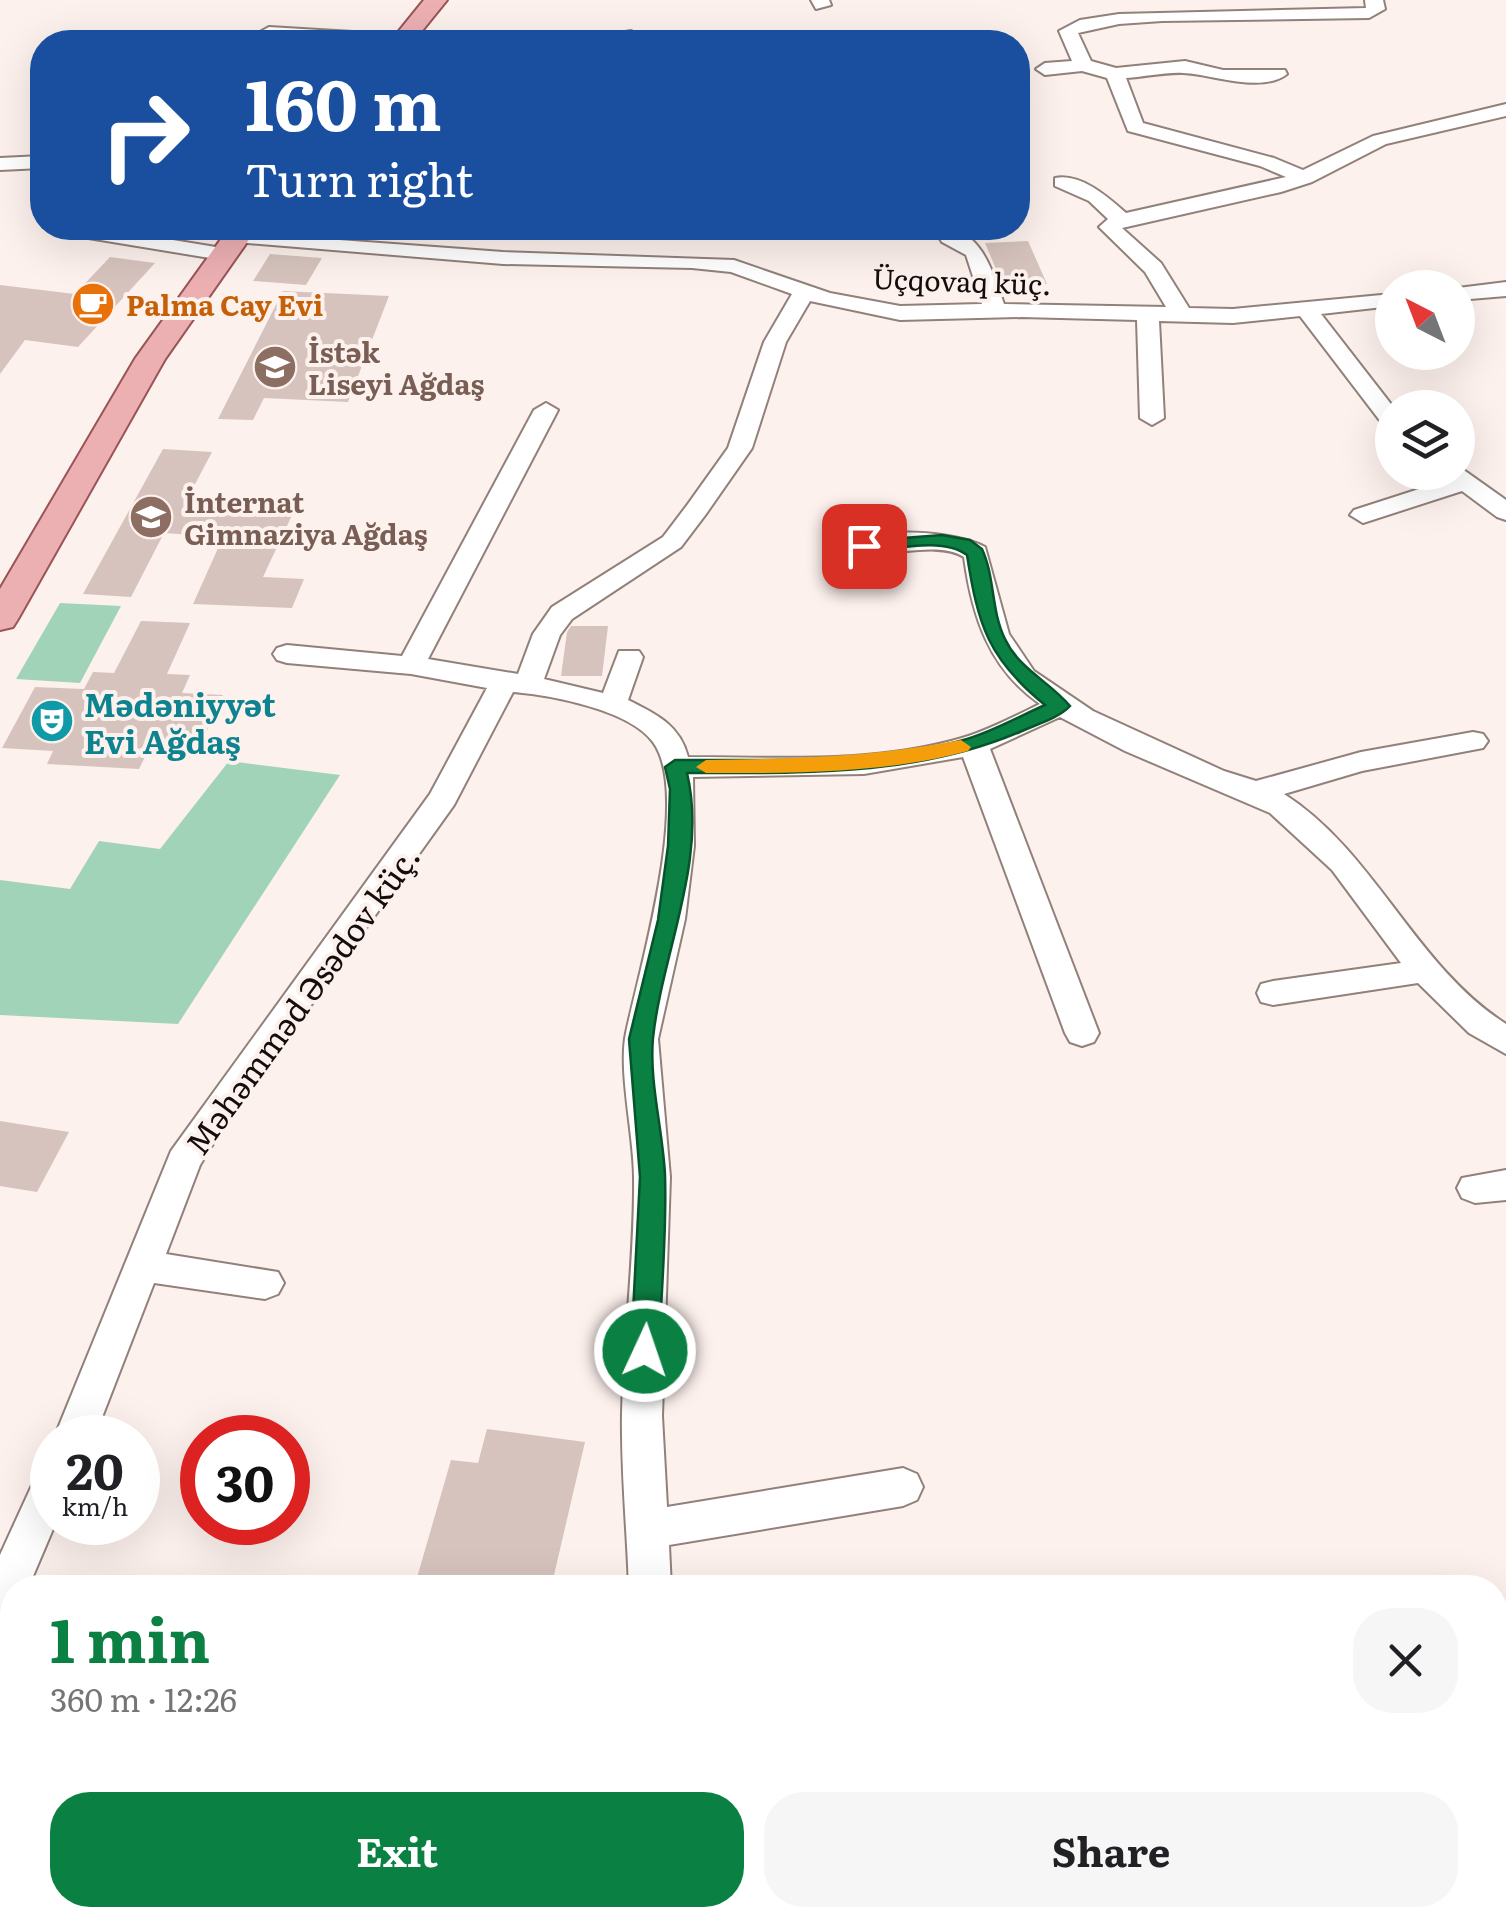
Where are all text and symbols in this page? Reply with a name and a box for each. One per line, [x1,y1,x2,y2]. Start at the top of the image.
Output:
text: 160 m [245,49,442,153]
icon: right [80,70,210,200]
text: Turn right [245,144,473,211]
street label: Üçqovaq küç. [872,256,1052,304]
north arrow [1375,270,1475,370]
map controls [1375,270,1475,490]
cafe icon: Palma Cay Evi [70,281,116,327]
place label: Palma Cay Evi [126,283,323,325]
place label: İstək Liseyi Ağdaş [308,330,484,404]
school or university icon: İstək Liseyi Ağdaş [252,344,298,390]
button: layers [1375,390,1475,490]
place label: İnternat Gimnaziya Ağdaş [184,480,428,554]
school or university icon: İnternat Gimnaziya Ağdaş [128,494,174,540]
pin [822,504,907,589]
icon: arrive [837,519,892,574]
place label: Mədəniyyət Evi Ağdaş [84,679,276,764]
theatre icon: Mədəniyyət Evi Ağdaş [29,698,75,744]
street label: Məhəmməd Əsədov küç. [172,834,430,1164]
position arrow [593,1299,697,1403]
speed limit sign: 30 [180,1415,310,1545]
text: 20 [66,1431,124,1505]
text: km/h [62,1487,128,1524]
text: 1 min [50,1592,210,1681]
button: close [1353,1608,1458,1713]
text: 360 m · 12:26 [50,1674,237,1722]
button: Exit [50,1792,744,1907]
button: Share [764,1792,1458,1907]

